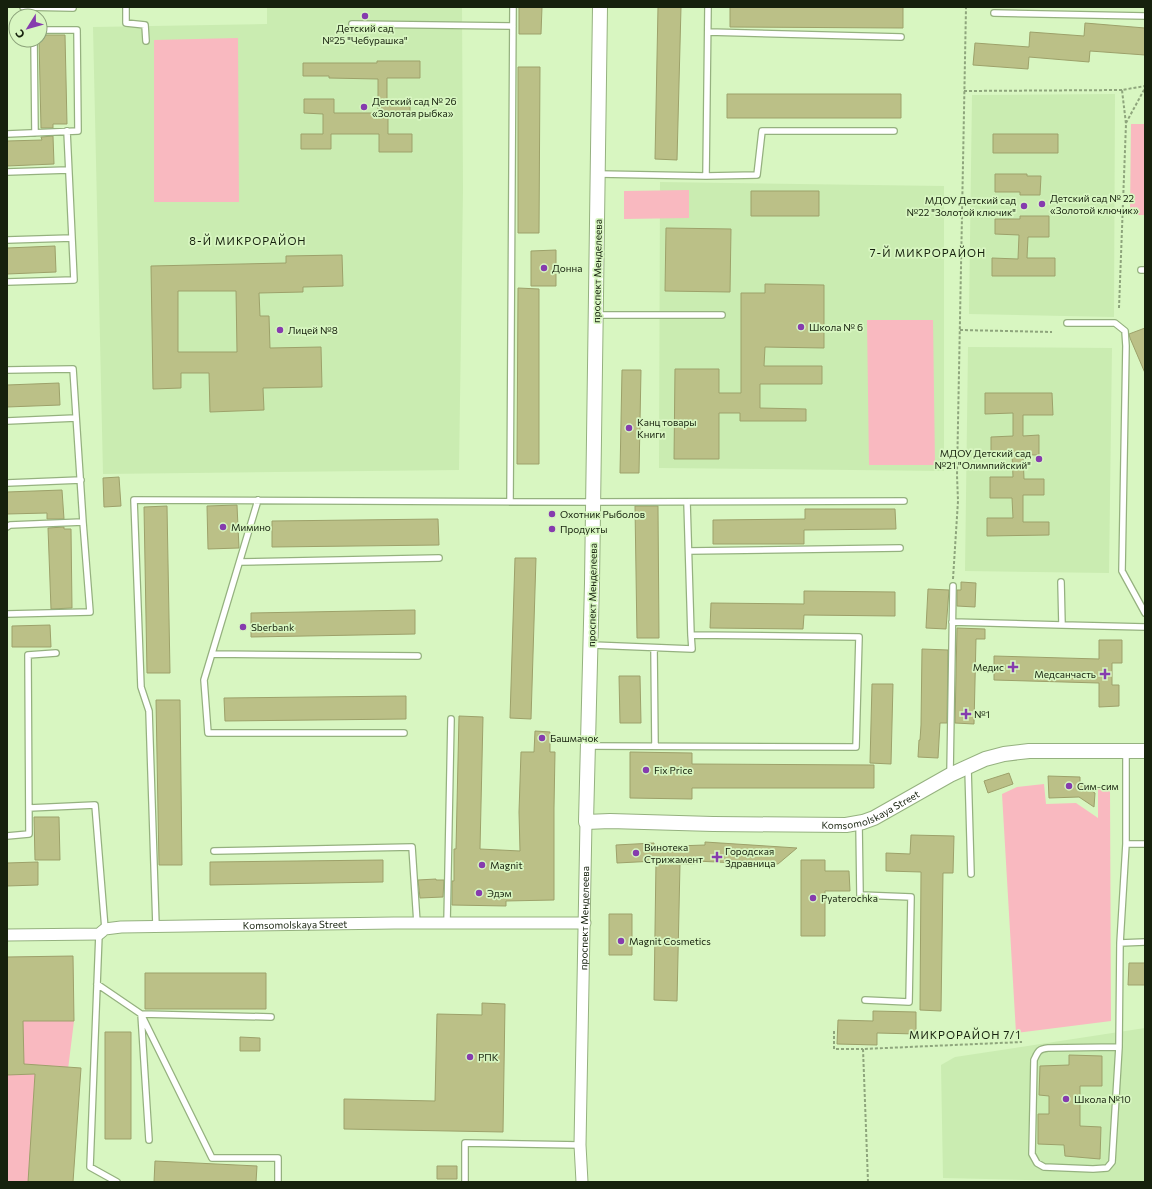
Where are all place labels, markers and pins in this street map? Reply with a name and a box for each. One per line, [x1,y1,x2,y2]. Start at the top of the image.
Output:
marker: Детский сад №25 "Чебурашка" [360,11,370,21]
place label: Детский сад №25 "Чебурашка" [322,22,408,46]
place label: Детский сад № 26 «Золотая рыбка» [372,95,457,119]
marker: Детский сад № 26 «Золотая рыбка» [359,102,369,112]
place label: Детский сад № 22 «Золотой ключик» [1050,192,1139,216]
place label: МДОУ Детский сад №22 "Золотой ключик" [907,194,1016,218]
marker: Детский сад № 22 «Золотой ключик» [1037,199,1047,209]
marker: МДОУ Детский сад №22 "Золотой ключик" [1019,201,1029,211]
place label: Донна [552,262,582,274]
marker: Донна [539,263,549,273]
place label: Школа № 6 [809,321,863,333]
marker: Школа № 6 [796,322,806,332]
place label: Лицей №8 [288,324,338,336]
marker: Лицей №8 [275,325,285,335]
place label: Канц товары Книги [637,416,697,440]
marker: Канц товары Книги [624,423,634,433]
place label: МДОУ Детский сад №21 "Олимпийский" [935,447,1031,471]
marker: МДОУ Детский сад №21 "Олимпийский" [1034,454,1044,464]
place label: Охотник Рыболов [560,508,645,520]
marker: Охотник Рыболов [547,509,557,519]
place label: Мимино [231,521,271,533]
marker: Мимино [218,522,228,532]
place label: Продукты [560,523,607,535]
marker: Продукты [547,524,557,534]
place label: Sberbank [251,621,295,633]
marker: Sberbank [238,622,248,632]
place label: Медис [973,661,1004,673]
marker: Медис [1007,661,1019,673]
place label: Медсанчасть [1034,668,1096,680]
marker: Медсанчасть [1099,668,1111,680]
place label: №1 [974,708,990,720]
marker: №1 [961,709,971,719]
place label: Башмачок [550,732,599,744]
marker: Башмачок [537,733,547,743]
place label: Fix Price [654,764,693,776]
marker: Fix Price [641,765,651,775]
place label: Сим-сим [1077,780,1119,792]
marker: Сим-сим [1064,781,1074,791]
place label: Винотека Стрижамент [644,841,703,865]
place label: Городская Здравница [725,845,775,869]
marker: Винотека Стрижамент [631,848,641,858]
marker: Городская Здравница [712,852,722,862]
place label: Magnit [490,859,523,871]
marker: Magnit [477,860,487,870]
place label: Эдэм [487,887,512,899]
marker: Эдэм [474,888,484,898]
place label: Pyaterochka [821,892,878,904]
marker: Pyaterochka [808,893,818,903]
place label: Magnit Cosmetics [629,935,711,947]
marker: Magnit Cosmetics [616,936,626,946]
place label: РПК [478,1051,499,1063]
marker: РПК [465,1052,475,1062]
place label: Школа №10 [1074,1093,1131,1105]
marker: Школа №10 [1061,1094,1071,1104]

